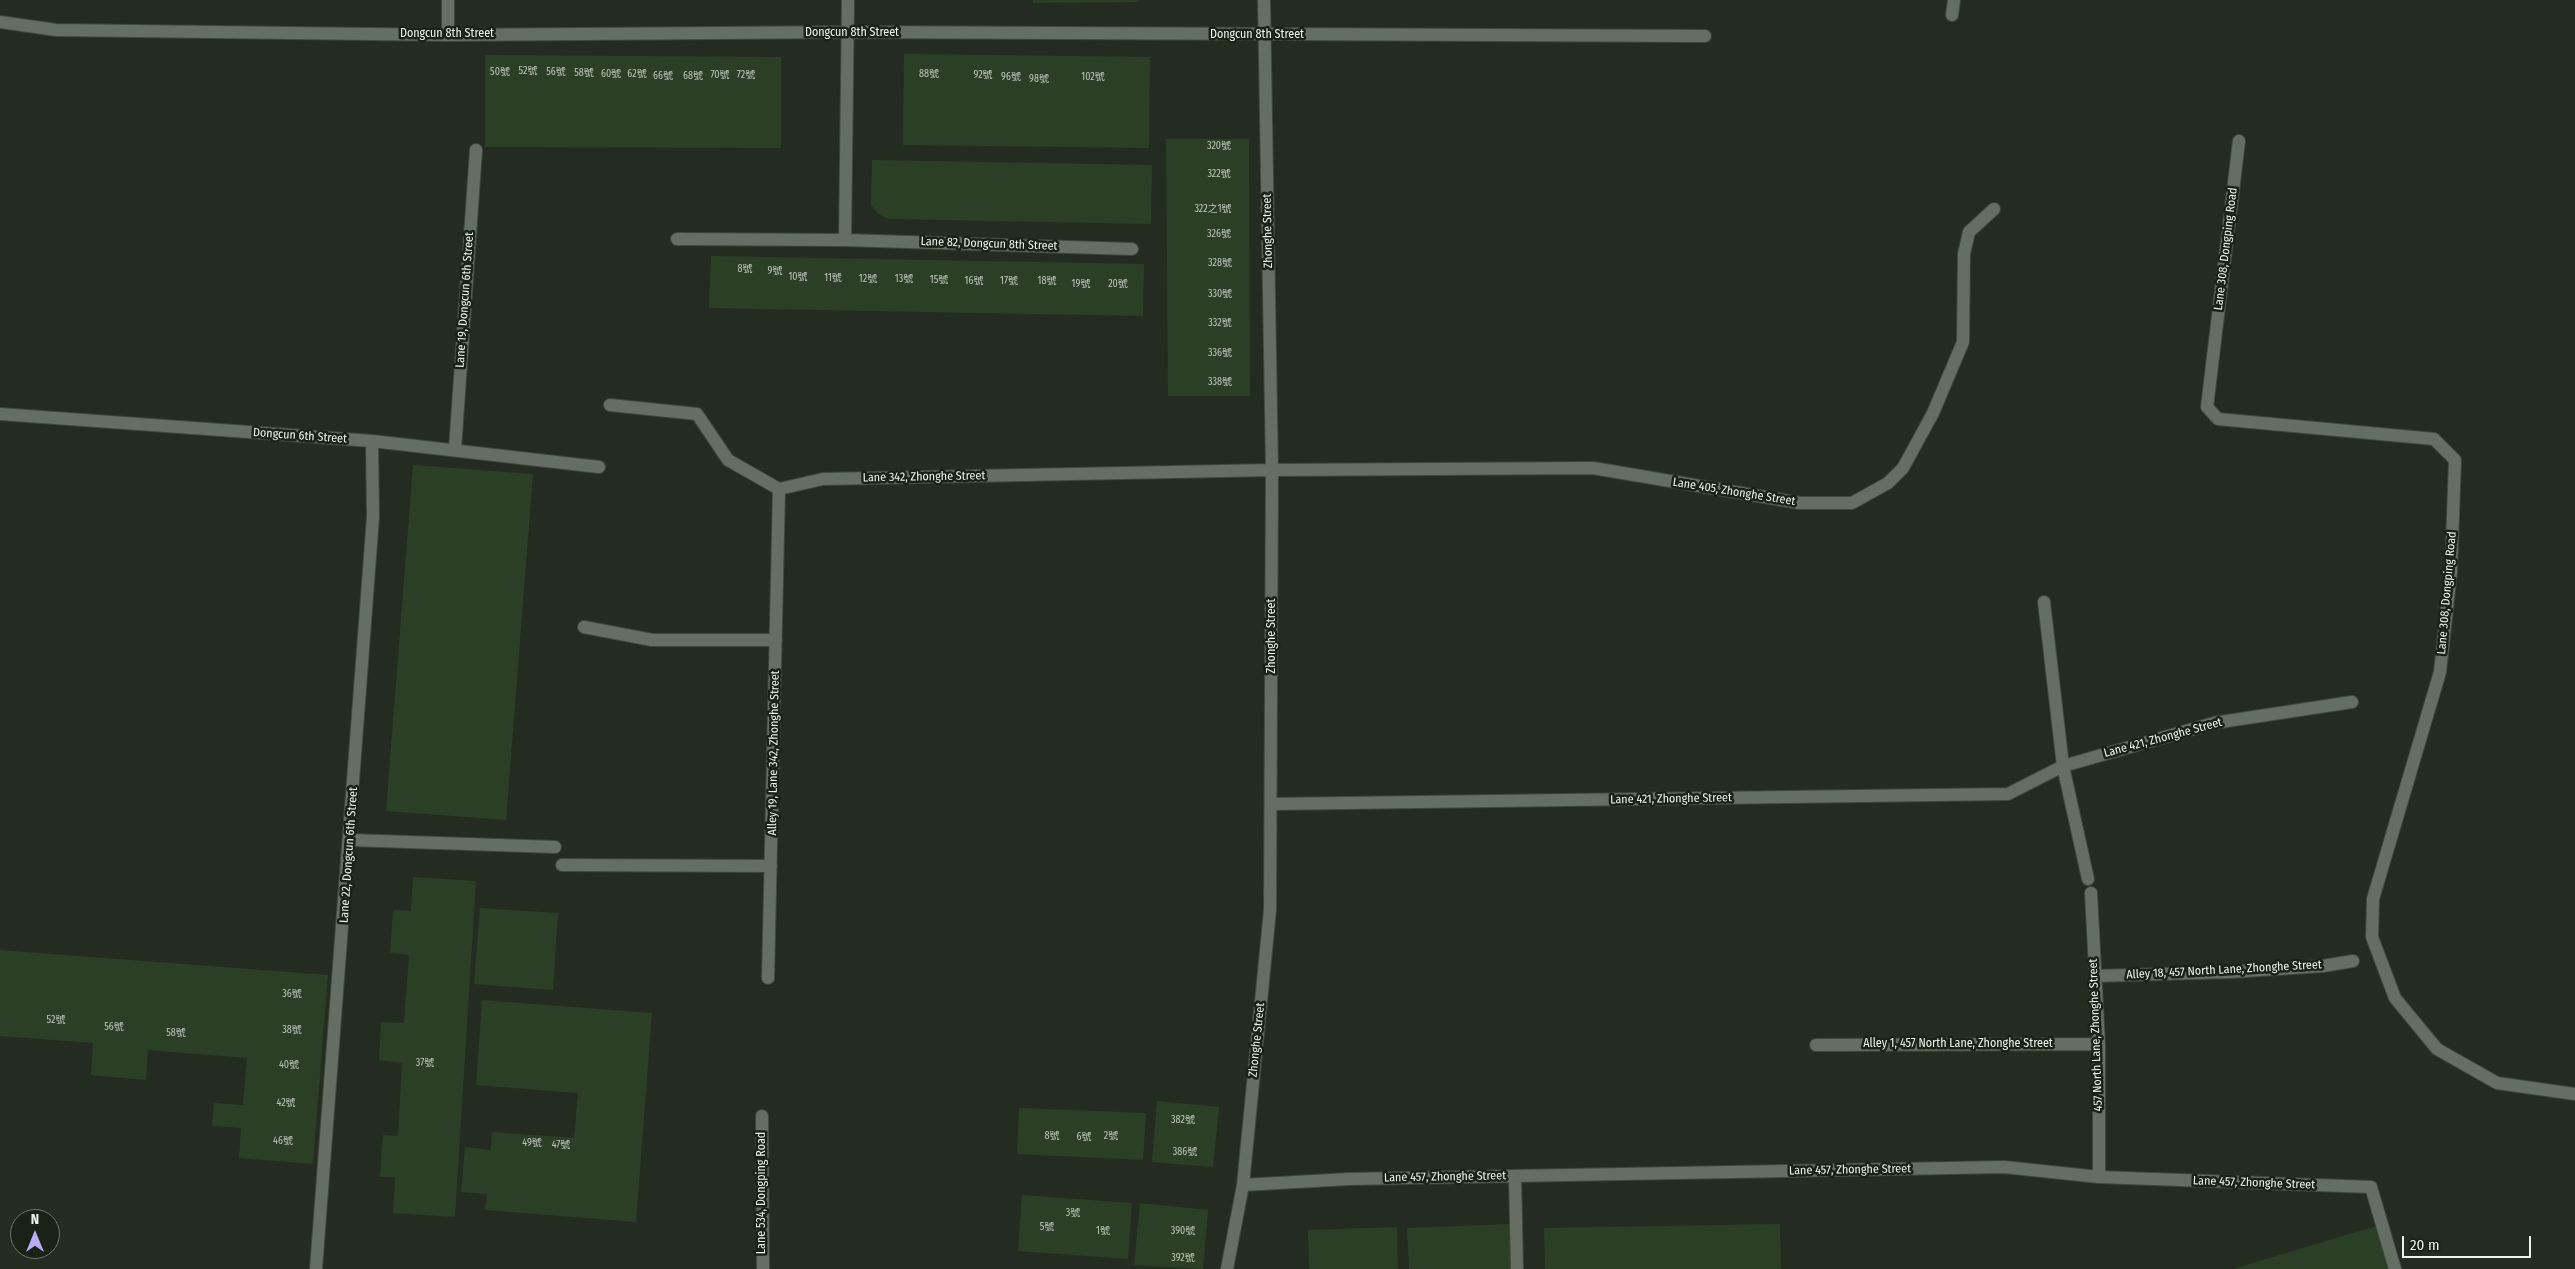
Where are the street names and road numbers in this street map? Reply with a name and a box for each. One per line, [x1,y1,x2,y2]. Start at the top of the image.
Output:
street label: Dongcun 8th Street [805,26,899,40]
street label: Dongcun 8th Street [400,27,494,41]
street label: Dongcun 8th Street [1210,28,1304,42]
street label: Lane 308, Dongping Road [2211,187,2241,311]
street label: Zhonghe Street [1260,193,1276,269]
street label: Lane 19, Dongcun 6th Street [453,232,477,368]
street label: Lane 82, Dongcun 8th Street [920,234,1058,254]
street label: Dongcun 6th Street [253,426,347,446]
street label: Lane 342, Zhonghe Street [863,469,985,485]
street label: Lane 405, Zhonghe Street [1672,475,1796,509]
street label: Lane 308, Dongping Road [2434,531,2460,655]
street label: Zhonghe Street [1265,599,1279,673]
street label: Alley 19, Lane 342, Zhonghe Street [765,670,783,836]
street label: Lane 421, Zhonghe Street [2102,715,2224,761]
street label: Lane 22, Dongcun 6th Street [337,787,361,923]
street label: Lane 421, Zhonghe Street [1610,791,1732,807]
street label: 457 North Lane, Zhonghe Street [2086,958,2106,1112]
street label: Alley 18, 457 North Lane, Zhonghe Street [2126,958,2322,982]
street label: Zhonghe Street [1246,1002,1268,1078]
street label: Alley 1, 457 North Lane, Zhonghe Street [1863,1037,2053,1051]
street label: Lane 534, Dongping Road [755,1132,769,1254]
street label: Lane 457, Zhonghe Street [1789,1162,1911,1178]
street label: Lane 457, Zhonghe Street [1384,1169,1506,1185]
street label: Lane 457, Zhonghe Street [2193,1174,2315,1192]

